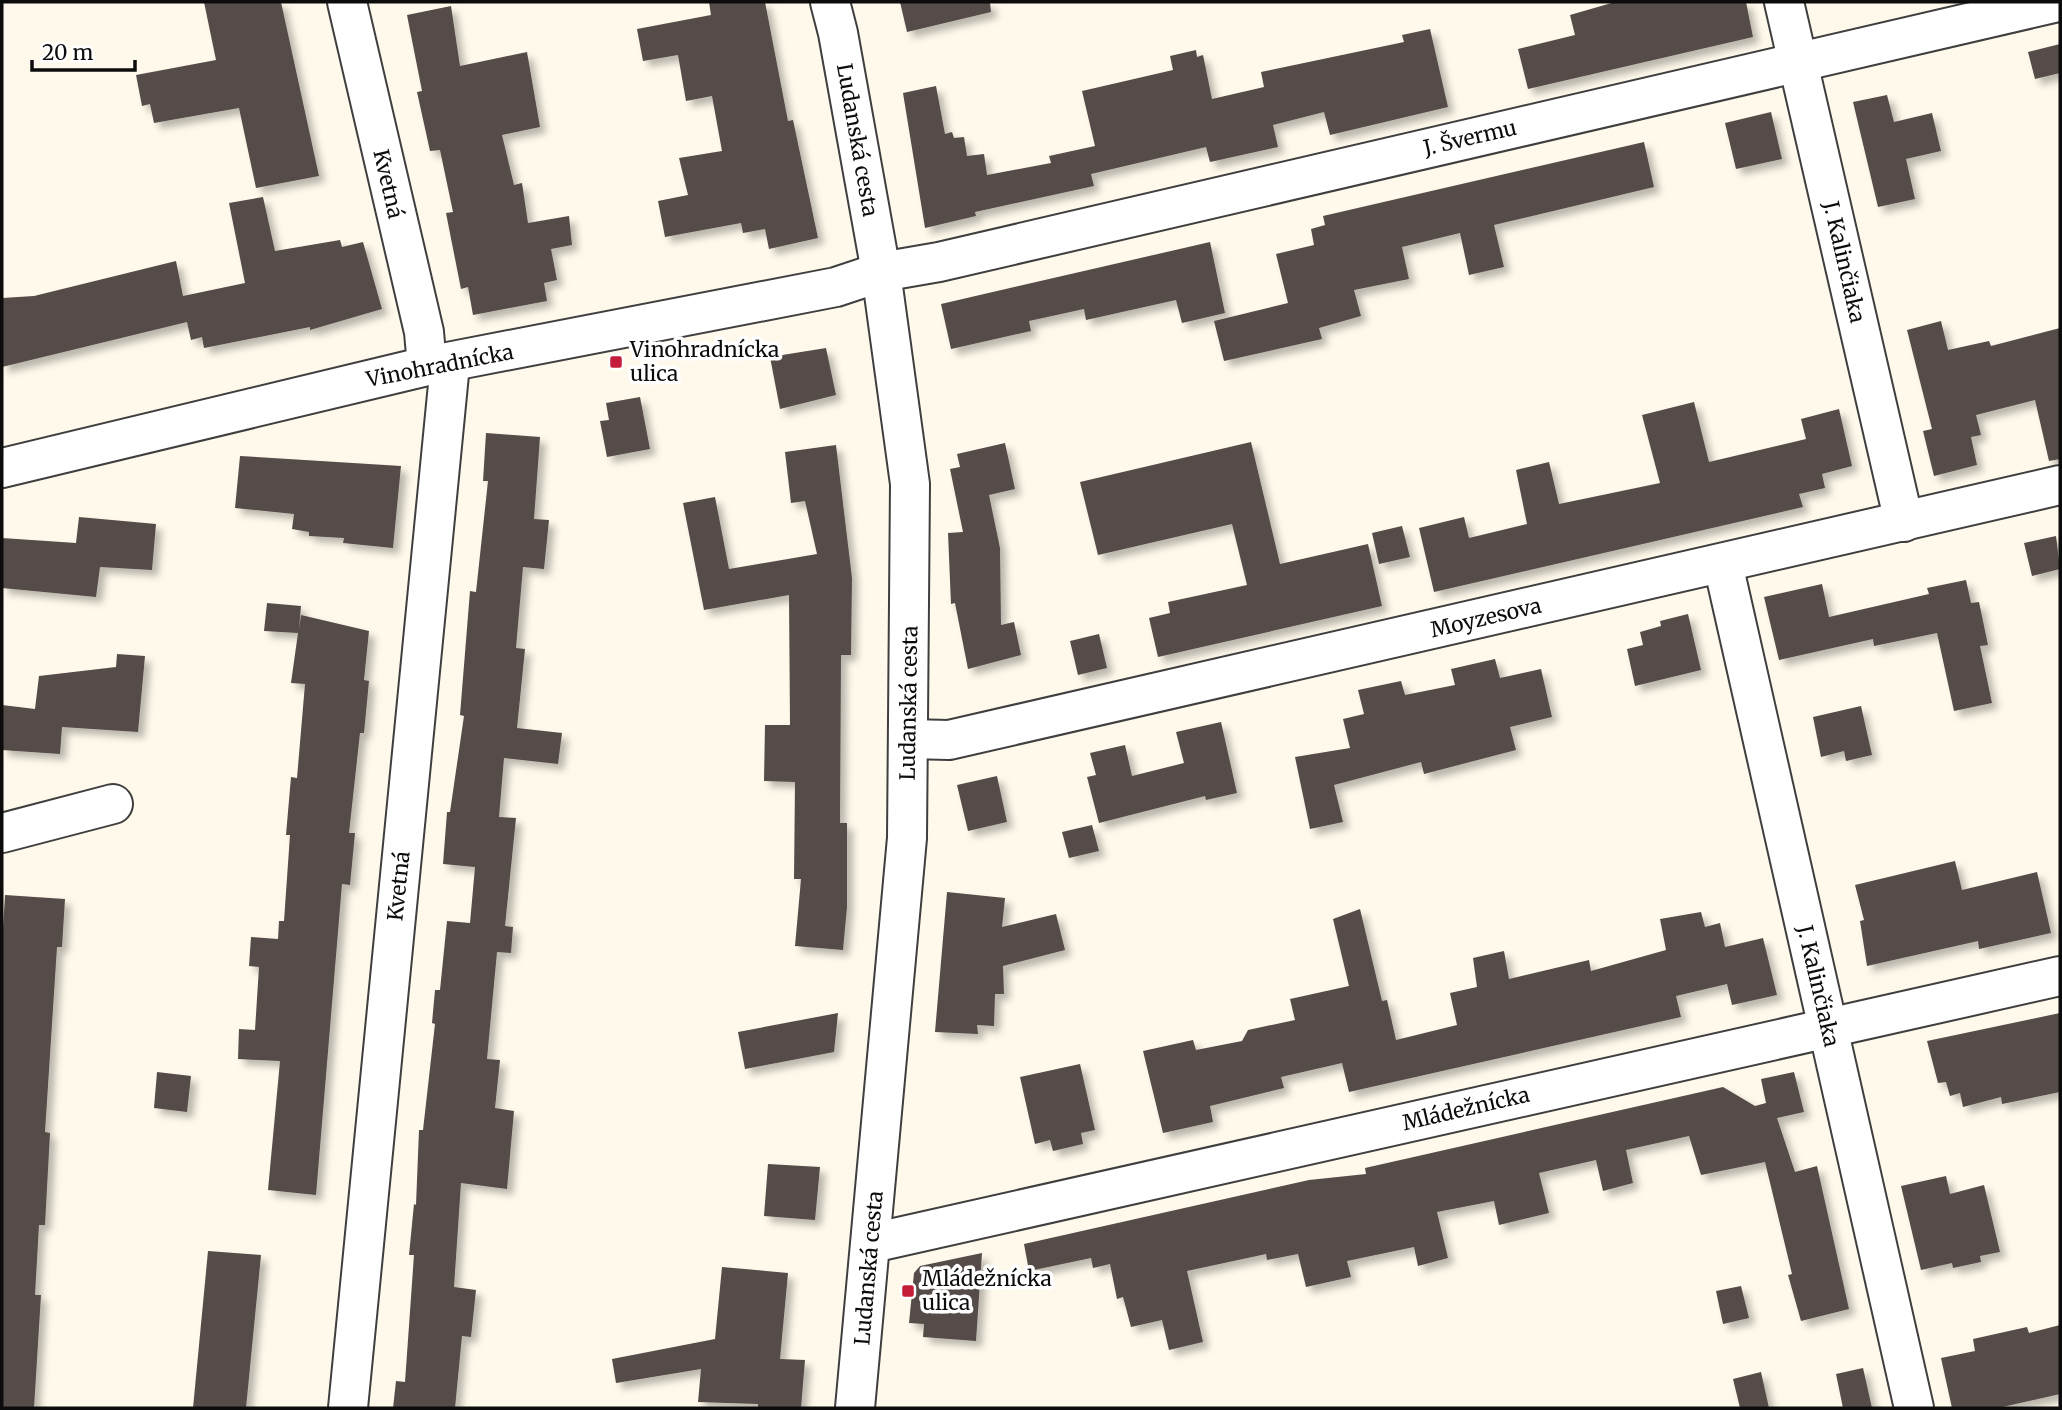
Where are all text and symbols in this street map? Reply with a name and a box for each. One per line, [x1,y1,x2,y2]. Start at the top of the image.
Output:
scale bar [32,28,135,72]
text: 20 m [42,39,94,66]
street label: Ludanská cesta [831,61,884,219]
street label: J. Švermu [1420,114,1519,162]
street label: Kvetná [367,147,410,221]
street label: J. Kalinčiaka [1817,198,1872,325]
place label: Vinohradnícka ulica [629,336,779,387]
street label: Vinohradnícka [363,338,516,393]
marker: Vinohradnícka ulica [608,354,624,370]
street label: Moyzesova [1428,592,1544,643]
street label: Ludanská cesta [894,625,923,781]
street label: Kvetná [381,850,416,922]
street label: J. Kalinčiaka [1791,922,1846,1049]
street label: Mládežnícka [1400,1081,1532,1136]
street label: Ludanská cesta [848,1190,889,1346]
place label: Mládežnícka ulica [922,1265,1052,1316]
marker: Mládežnícka ulica [900,1283,916,1299]

